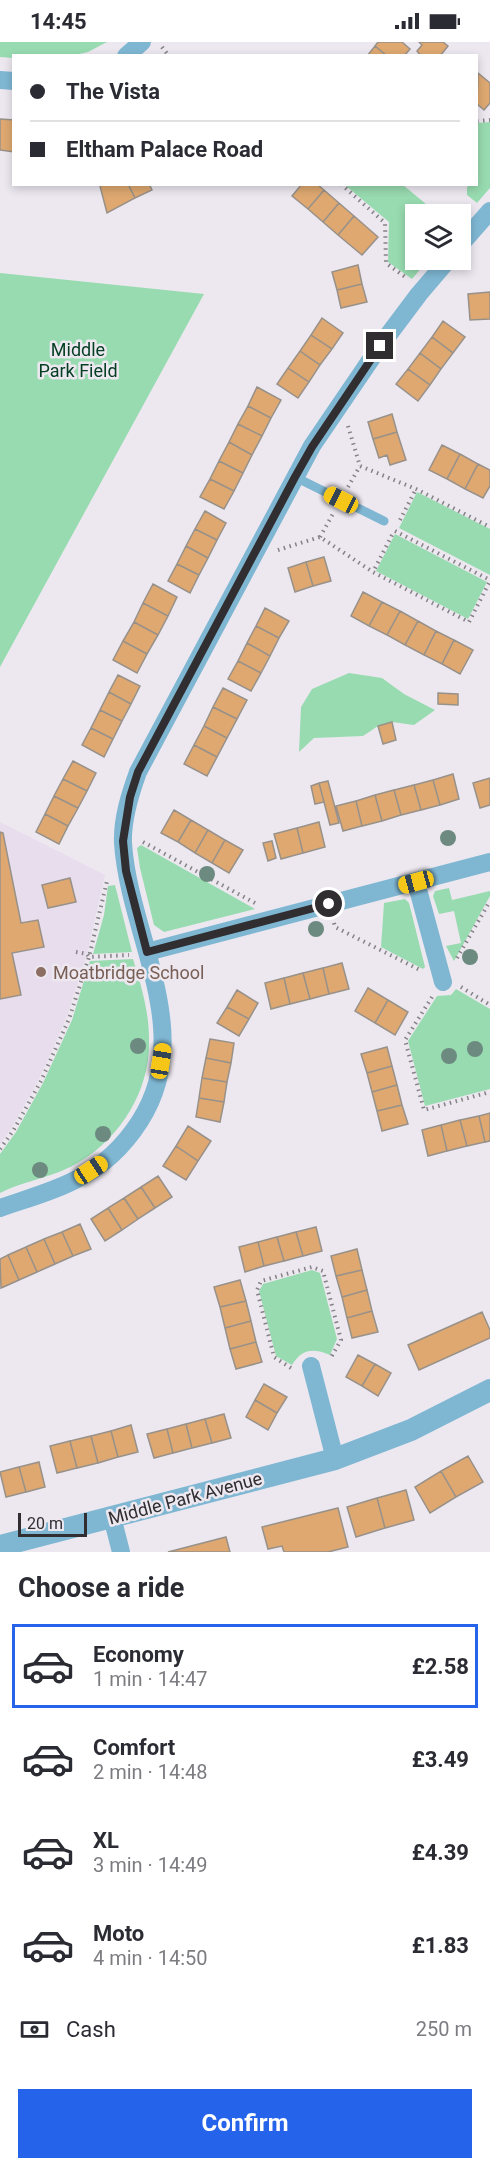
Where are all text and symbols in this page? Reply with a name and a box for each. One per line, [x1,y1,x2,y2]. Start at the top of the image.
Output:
text: 14:45 [30,9,87,34]
text: The Vista [66,79,160,104]
text: Eltham Palace Road [66,137,263,162]
map controls [405,204,471,270]
button: layers [405,204,471,270]
route end [366,332,393,359]
park label: Middle Park Field [38,339,118,381]
car [321,484,361,516]
car [396,869,436,895]
route start [315,890,342,917]
place label: Moatbridge School [53,962,204,983]
marker: Moatbridge School [34,965,48,979]
car [149,1042,173,1080]
car [71,1153,111,1187]
street label: Middle Park Avenue [106,1467,264,1529]
scale bar [18,1510,87,1538]
text: 20 m [27,1514,63,1533]
text: Choose a ride [18,1572,184,1604]
icon: car [21,1639,75,1693]
text: Economy [93,1642,184,1667]
text: £2.58 [412,1654,469,1679]
text: 1 min · 14:47 [93,1667,208,1691]
icon: car [21,1732,75,1786]
text: Comfort [93,1735,175,1760]
text: £3.49 [412,1747,469,1772]
text: 2 min · 14:48 [93,1760,208,1784]
icon: car [21,1825,75,1879]
text: XL [93,1828,119,1853]
text: £4.39 [412,1840,469,1865]
text: 3 min · 14:49 [93,1853,208,1877]
icon: car [21,1918,75,1972]
text: Moto [93,1921,144,1946]
text: £1.83 [412,1933,469,1958]
text: 4 min · 14:50 [93,1946,208,1970]
icon: cash [18,2013,51,2046]
text: Cash [66,2017,116,2042]
text: 250 m [416,2017,472,2041]
button: Confirm [18,2089,472,2158]

